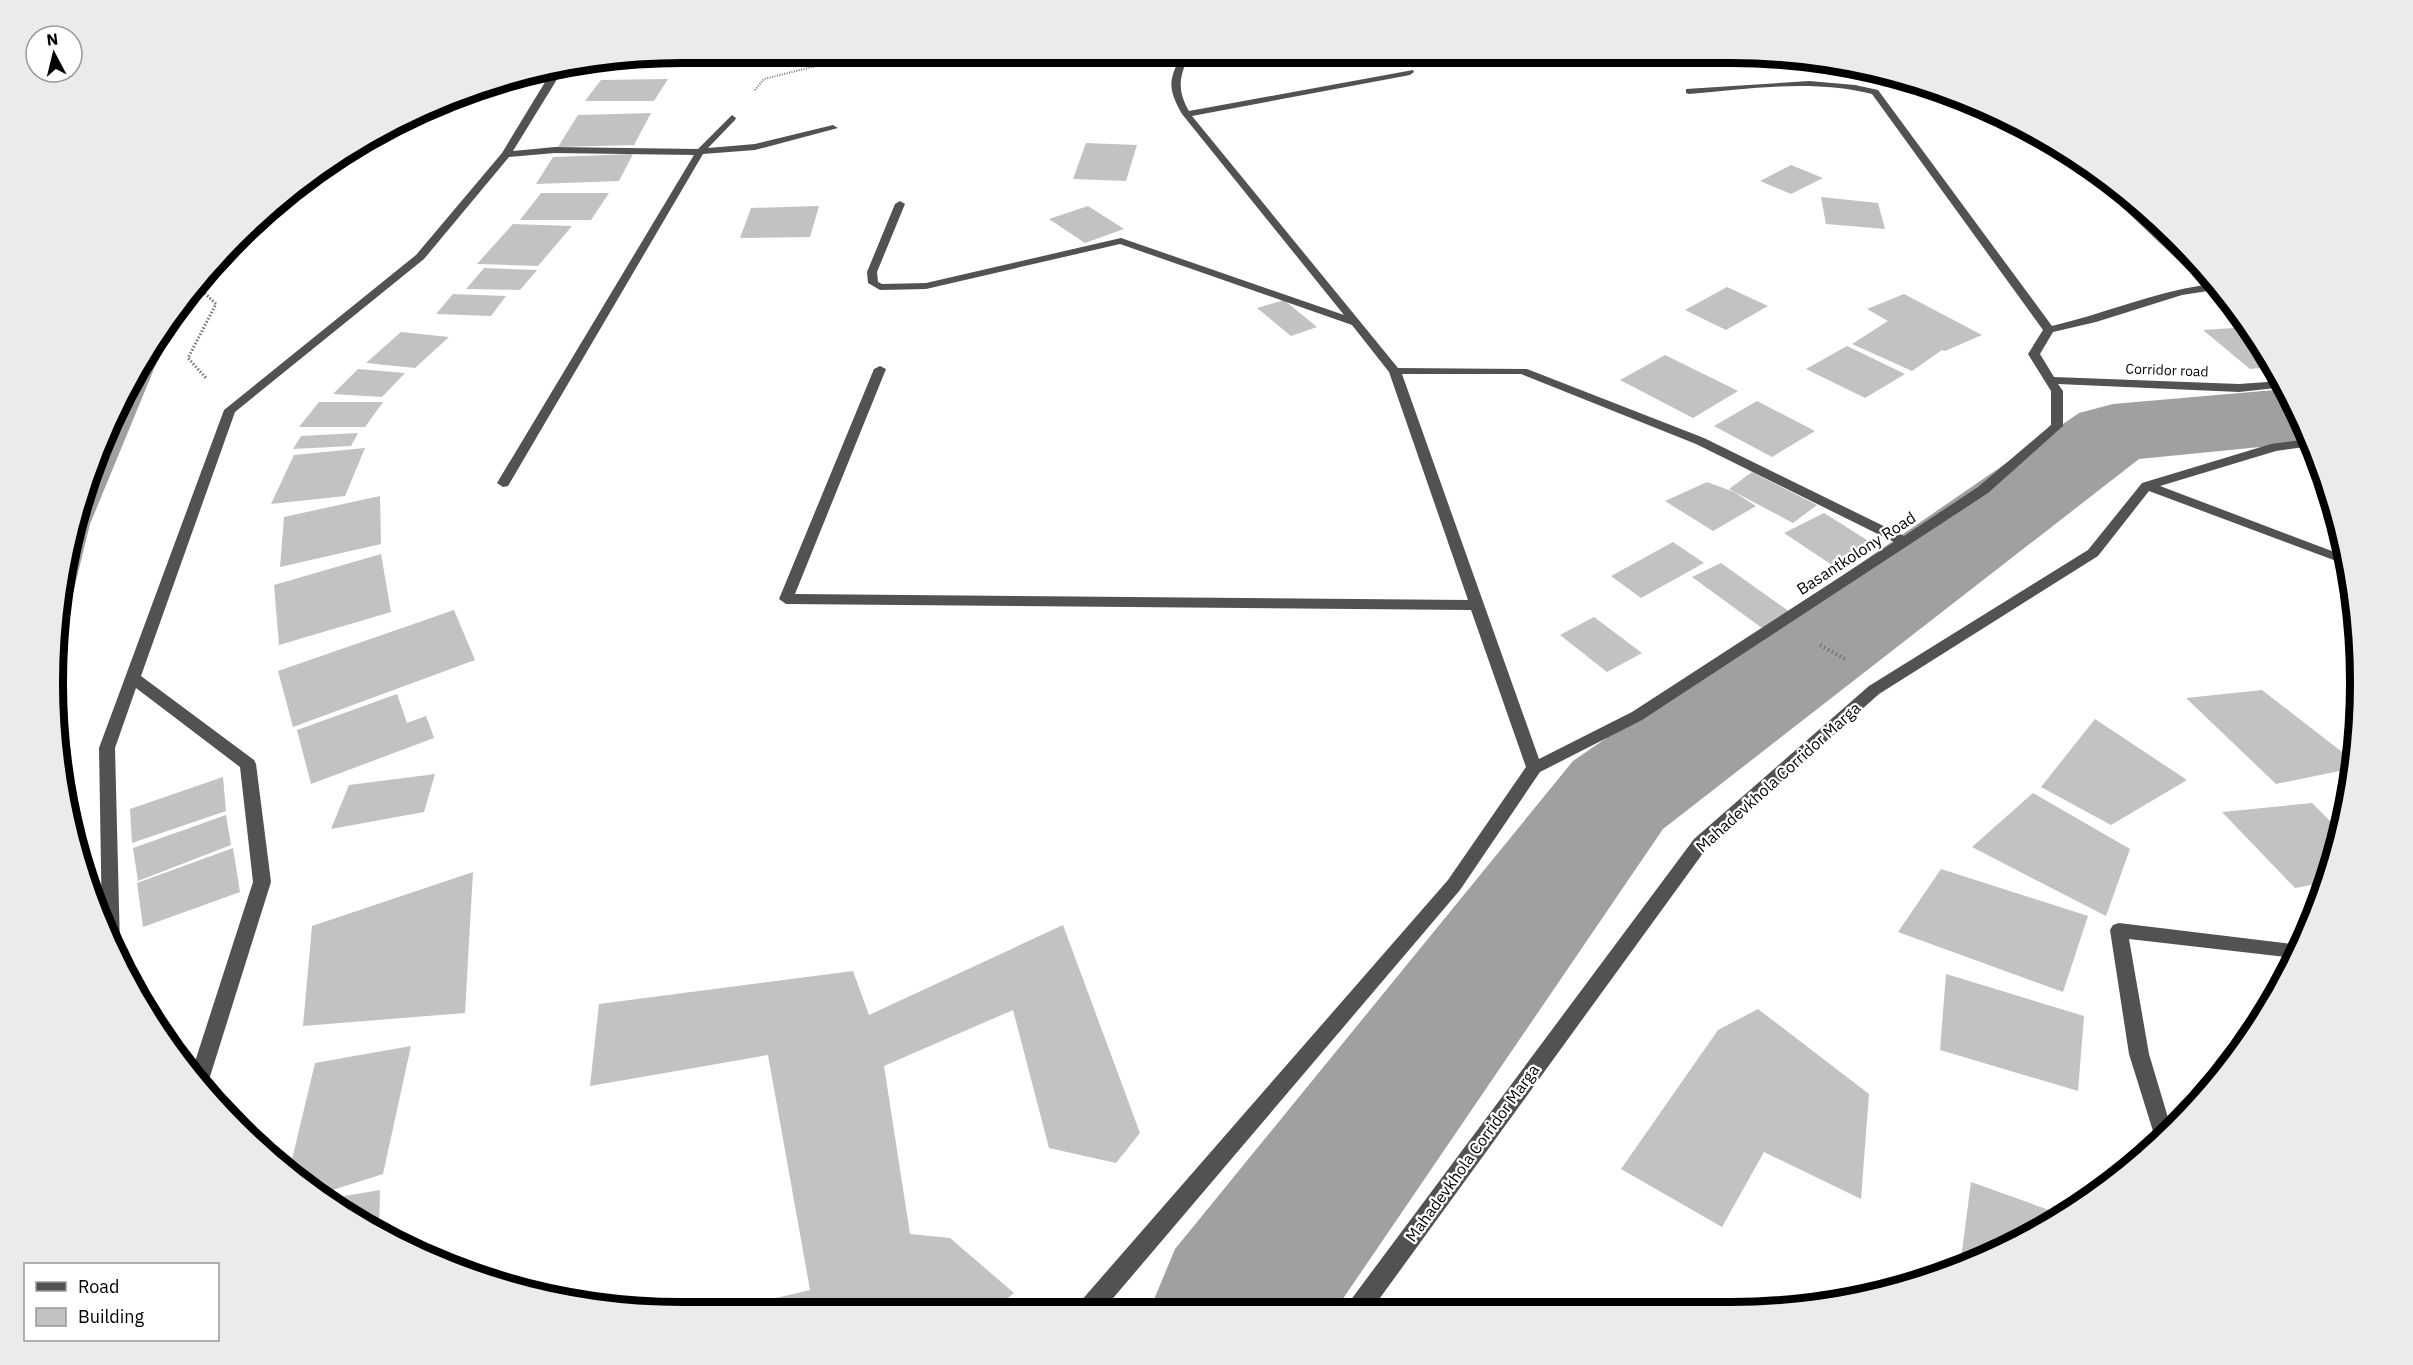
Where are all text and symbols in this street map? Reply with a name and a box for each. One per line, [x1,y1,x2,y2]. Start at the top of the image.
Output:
north arrow [24,24,84,84]
text: N [45,28,59,50]
street label: Corridor road [2125,360,2209,380]
street label: Basantkolony Road [1793,507,1919,599]
street label: Mahadevkhola Corridor Marga [1692,697,1865,856]
street label: Mahadevkhola Corridor Marga [1401,1060,1543,1246]
legend [24,1263,219,1341]
text: Road [78,1275,119,1298]
text: Building [78,1305,145,1328]

